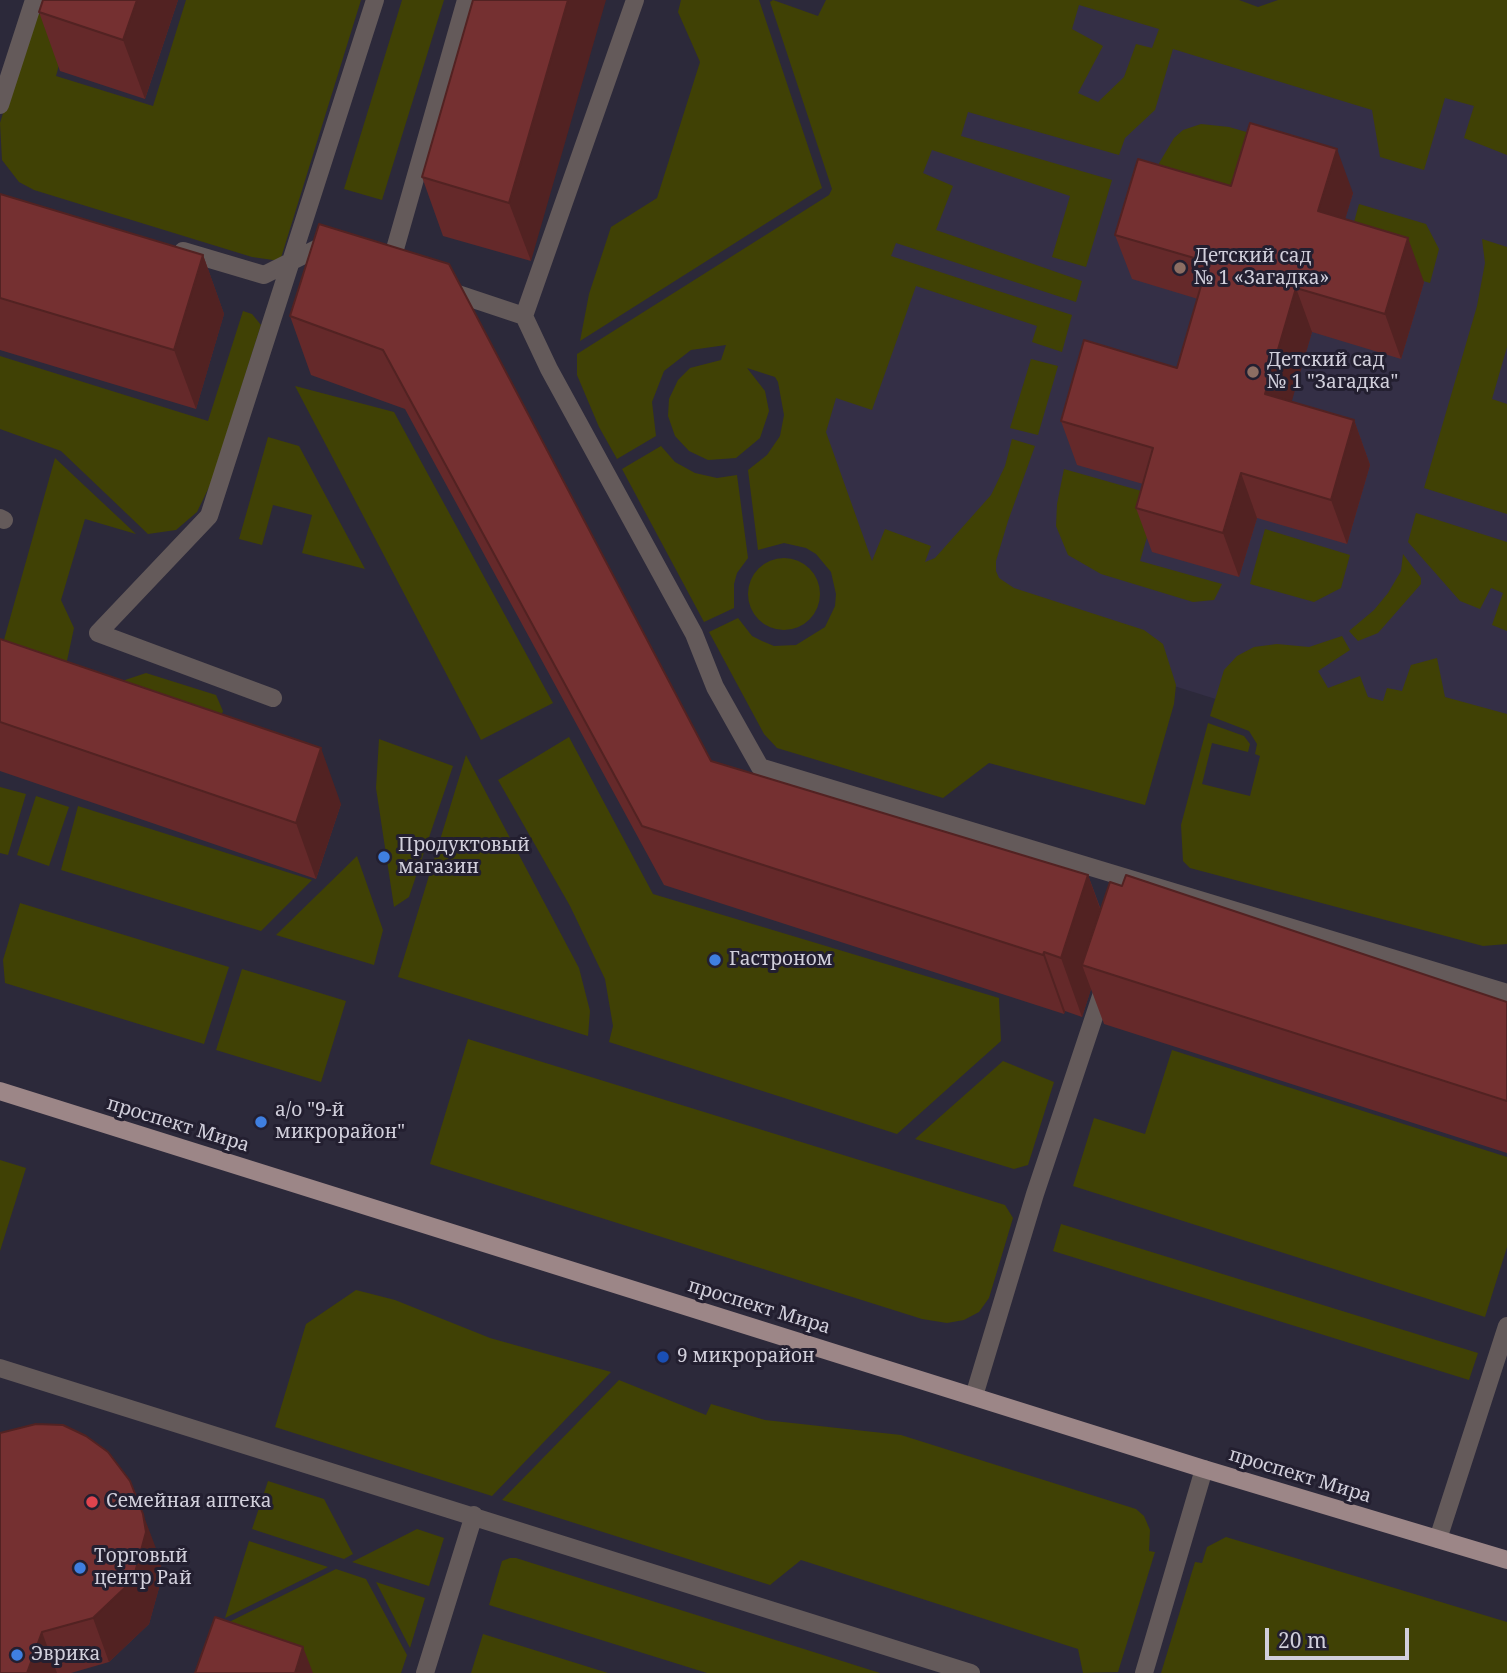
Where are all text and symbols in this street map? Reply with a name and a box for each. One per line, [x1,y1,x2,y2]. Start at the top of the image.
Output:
place label: Детский сад № 1 «Загадка» [1194,246,1329,290]
marker: Детский сад № 1 «Загадка» [1172,260,1188,276]
place label: Детский сад № 1 "Загадка" [1267,350,1398,394]
marker: Детский сад № 1 "Загадка" [1245,364,1261,380]
place label: Продуктовый магазин [398,835,530,879]
marker: Продуктовый магазин [376,849,392,865]
place label: Гастроном [729,949,832,971]
marker: Гастроном [707,952,723,968]
street label: проспект Мира [104,1092,252,1158]
place label: а/о "9-й микрорайон" [275,1100,405,1144]
marker: а/о "9-й микрорайон" [253,1114,269,1130]
street label: проспект Мира [685,1274,833,1340]
place label: 9 микрорайон [677,1346,815,1368]
marker: 9 микрорайон [655,1349,671,1365]
street label: проспект Мира [1226,1443,1374,1509]
place label: Семейная аптека [106,1491,271,1513]
marker: Семейная аптека [84,1494,100,1510]
place label: Торговый центр Рай [94,1546,192,1590]
marker: Торговый центр Рай [72,1560,88,1576]
scale bar [1269,1614,1412,1658]
text: 20 m [1278,1626,1327,1654]
place label: Эврика [31,1644,100,1666]
marker: Эврика [9,1647,25,1663]

